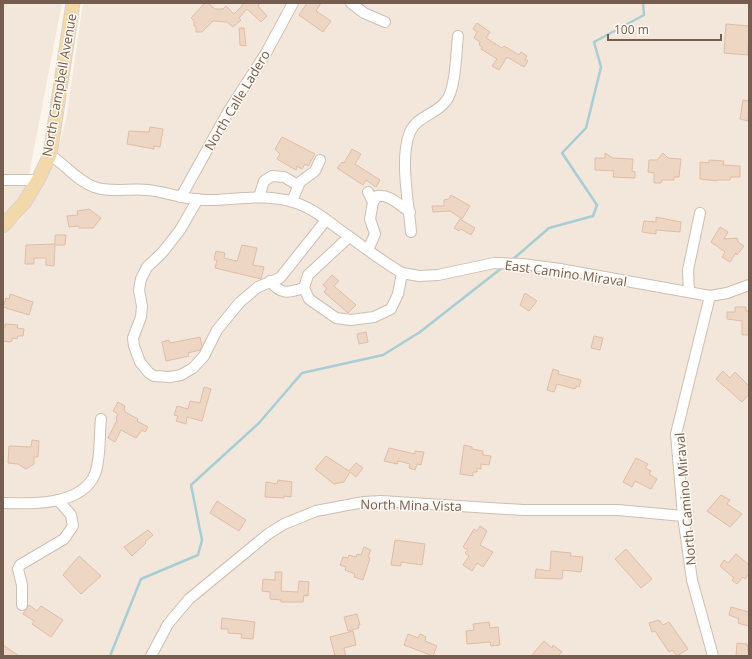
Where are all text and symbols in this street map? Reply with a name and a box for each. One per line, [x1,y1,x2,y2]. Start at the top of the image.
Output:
street label: North Campbell Avenue [38,12,80,158]
scale bar [608,16,721,42]
text: 100 m [614,21,649,38]
street label: North Calle Ladero [200,46,274,153]
street label: East Camino Miraval [504,256,628,290]
street label: North Camino Miraval [670,432,700,566]
street label: North Mina Vista [360,495,462,515]

